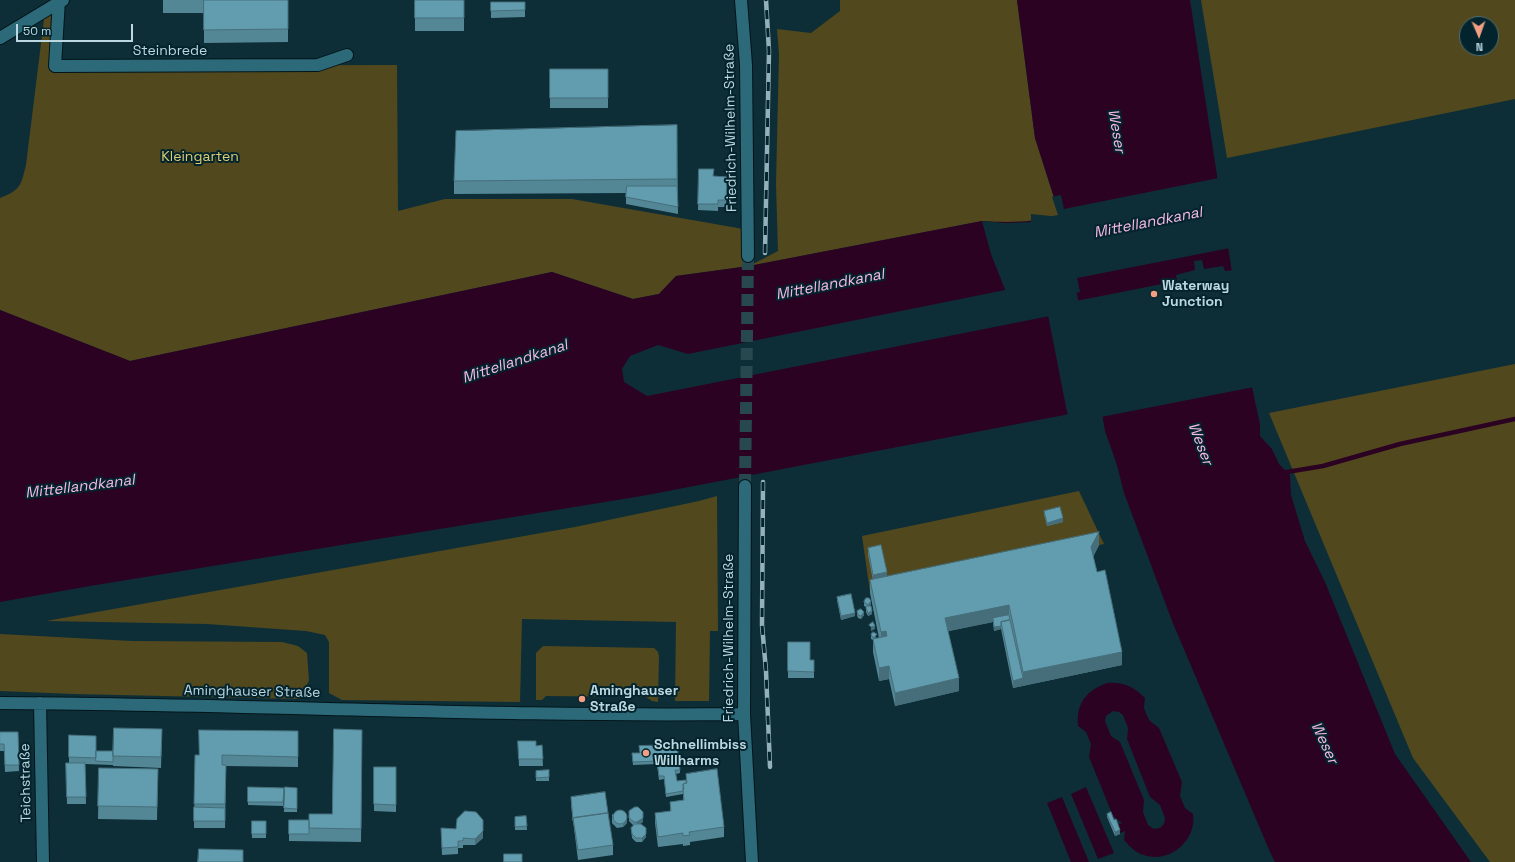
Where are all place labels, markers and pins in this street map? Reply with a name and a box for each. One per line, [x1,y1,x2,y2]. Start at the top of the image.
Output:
place label: Waterway Junction [1162,278,1229,310]
marker: Waterway Junction [1149,289,1159,299]
place label: Aminghauser Straße [590,683,678,716]
marker: Aminghauser Straße [577,694,587,704]
place label: Schnellimbiss Willharms [654,737,746,770]
marker: Schnellimbiss Willharms [641,748,651,758]

